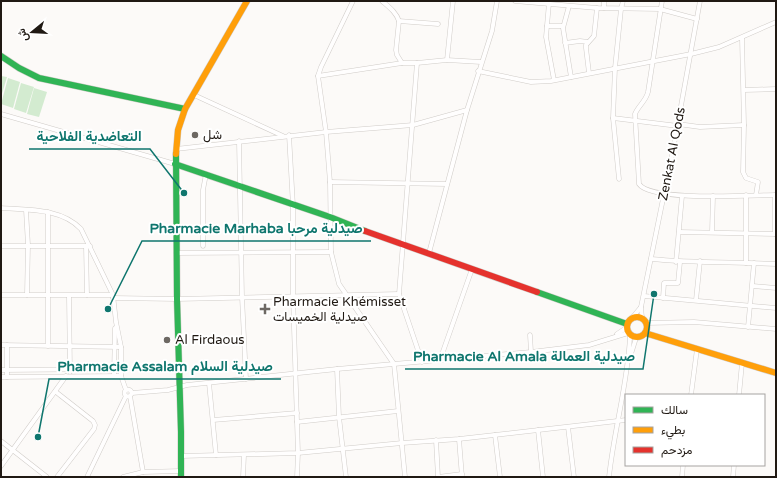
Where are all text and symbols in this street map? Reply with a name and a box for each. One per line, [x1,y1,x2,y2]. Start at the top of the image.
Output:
north arrow [12,12,52,52]
text: ش [15,27,31,43]
street label: Zenkat Al Qods [655,106,689,202]
callout: التعاضدية الفلاحية [29,123,150,149]
place label: شل [203,127,222,143]
text: التعاضدية الفلاحية [36,128,142,145]
marker: شل [190,130,200,140]
callout: Pharmacie Marhaba صيدلية مرحبا [142,215,371,241]
text: Pharmacie Marhaba صيدلية مرحبا [150,220,363,237]
place label: Pharmacie Khémisset صيدلية الخميسات [273,294,406,325]
marker: Pharmacie Khémisset صيدلية الخميسات [260,304,270,314]
place label: Al Firdaous [175,332,245,348]
marker: Al Firdaous [162,335,172,345]
callout: Pharmacie Al Amala صيدلية العمالة [405,343,643,369]
text: Pharmacie Al Amala صيدلية العمالة [413,348,635,365]
callout: Pharmacie Assalam صيدلية السلام [49,353,281,379]
text: Pharmacie Assalam صيدلية السلام [57,358,273,375]
legend [625,394,765,466]
text: سالك [661,403,688,417]
text: بطيء [661,423,685,440]
text: مزدحم [661,443,692,458]

